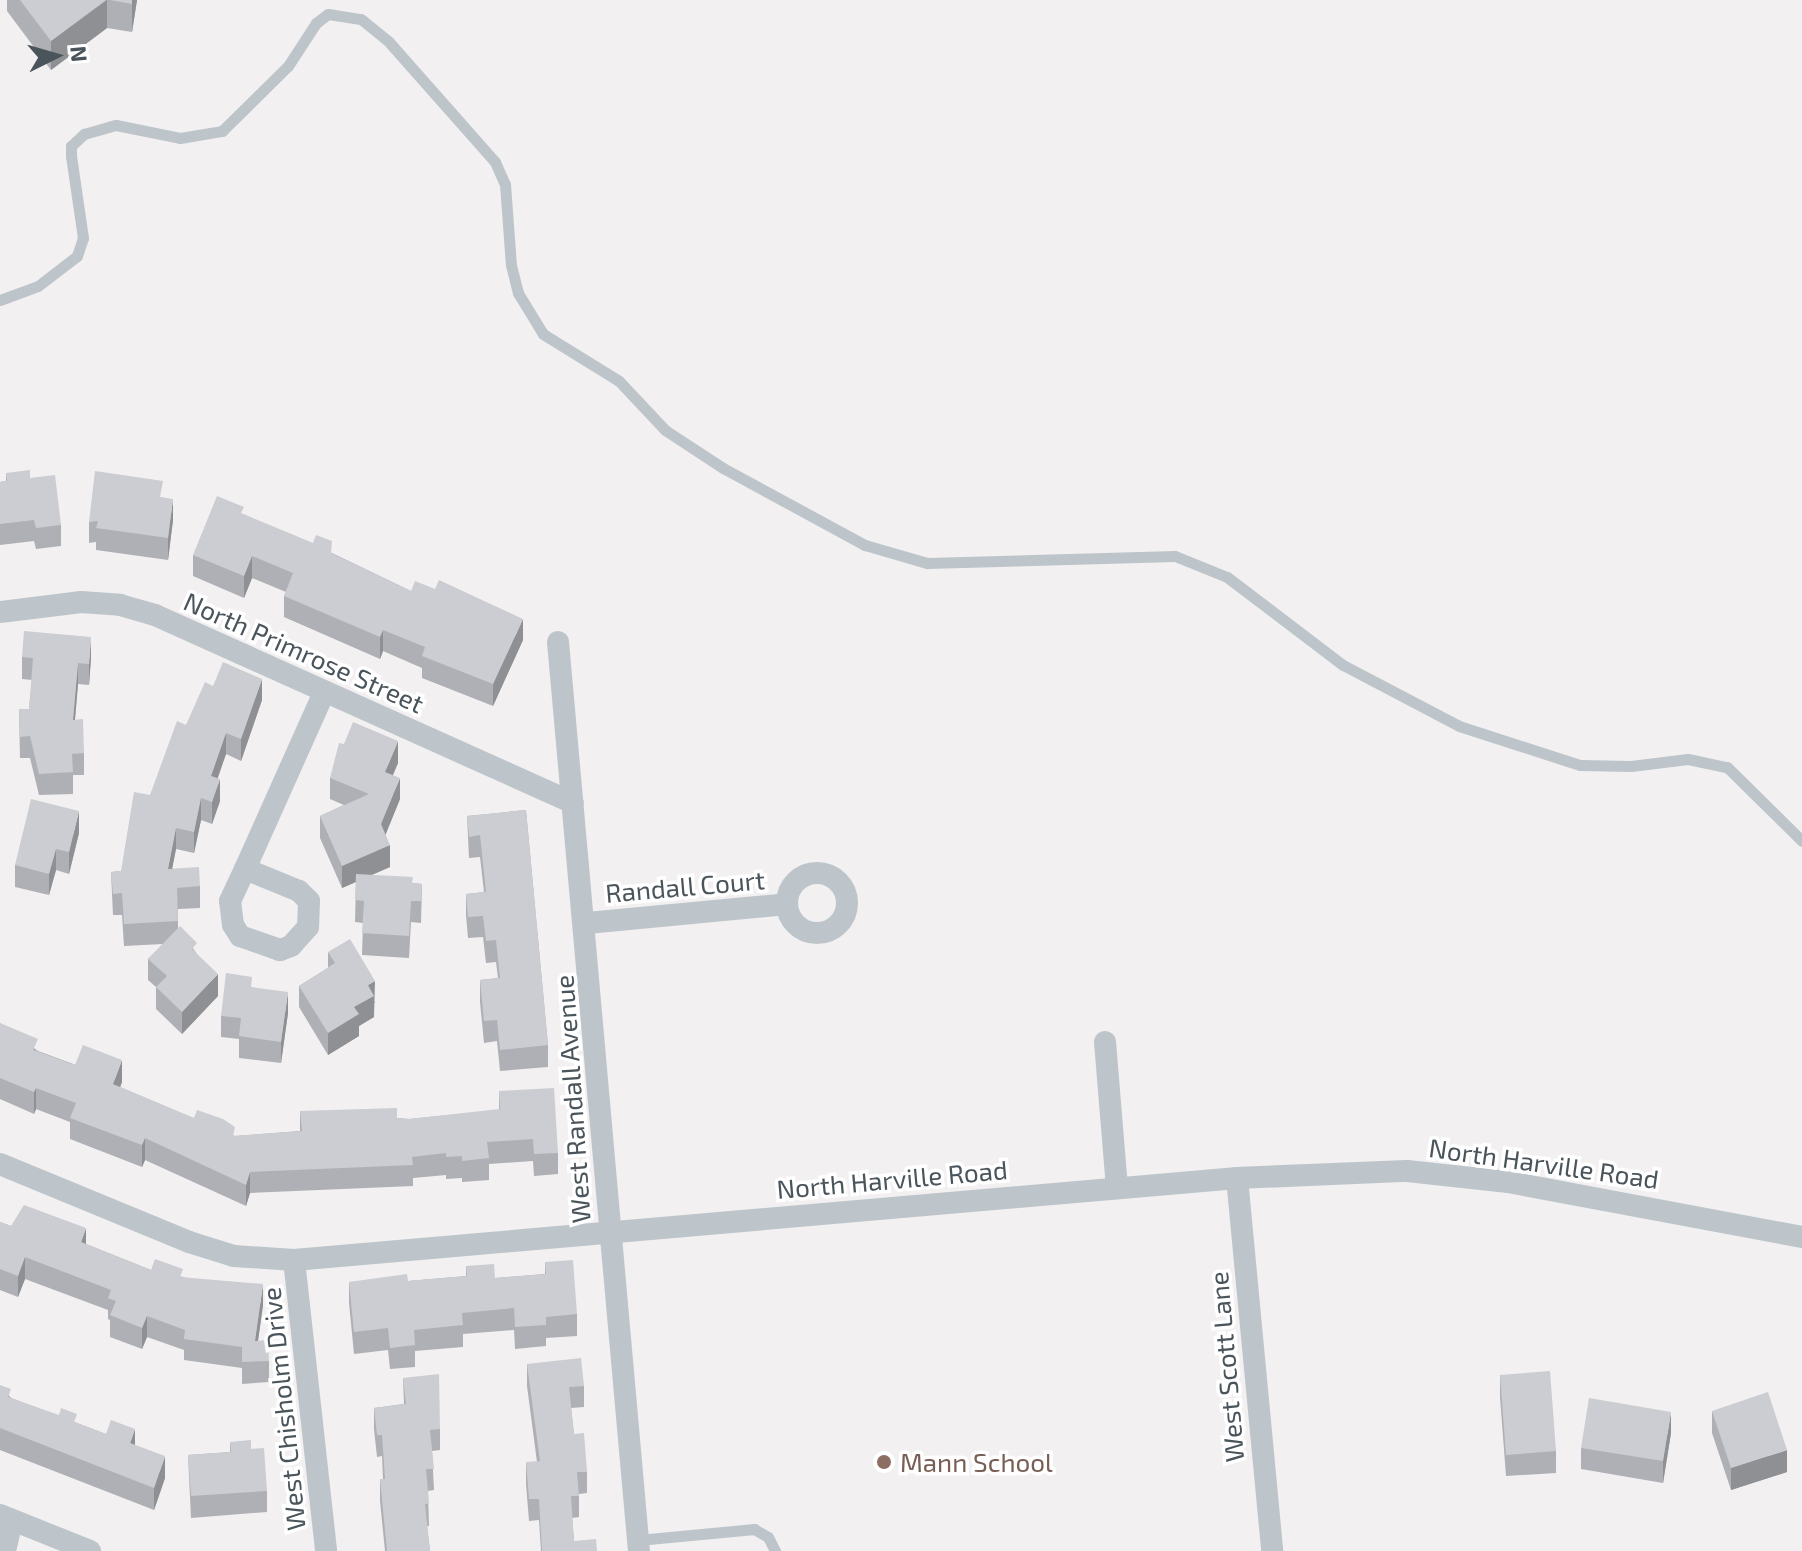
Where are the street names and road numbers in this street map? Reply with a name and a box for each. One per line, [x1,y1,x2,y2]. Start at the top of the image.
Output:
street label: North Primrose Street [179,585,429,719]
street label: Randall Court [604,863,766,909]
street label: West Randall Avenue [548,973,596,1225]
street label: North Harville Road [1427,1131,1661,1195]
street label: North Harville Road [775,1153,1009,1205]
street label: West Scott Lane [1202,1270,1250,1464]
street label: West Chisholm Drive [255,1286,311,1532]

